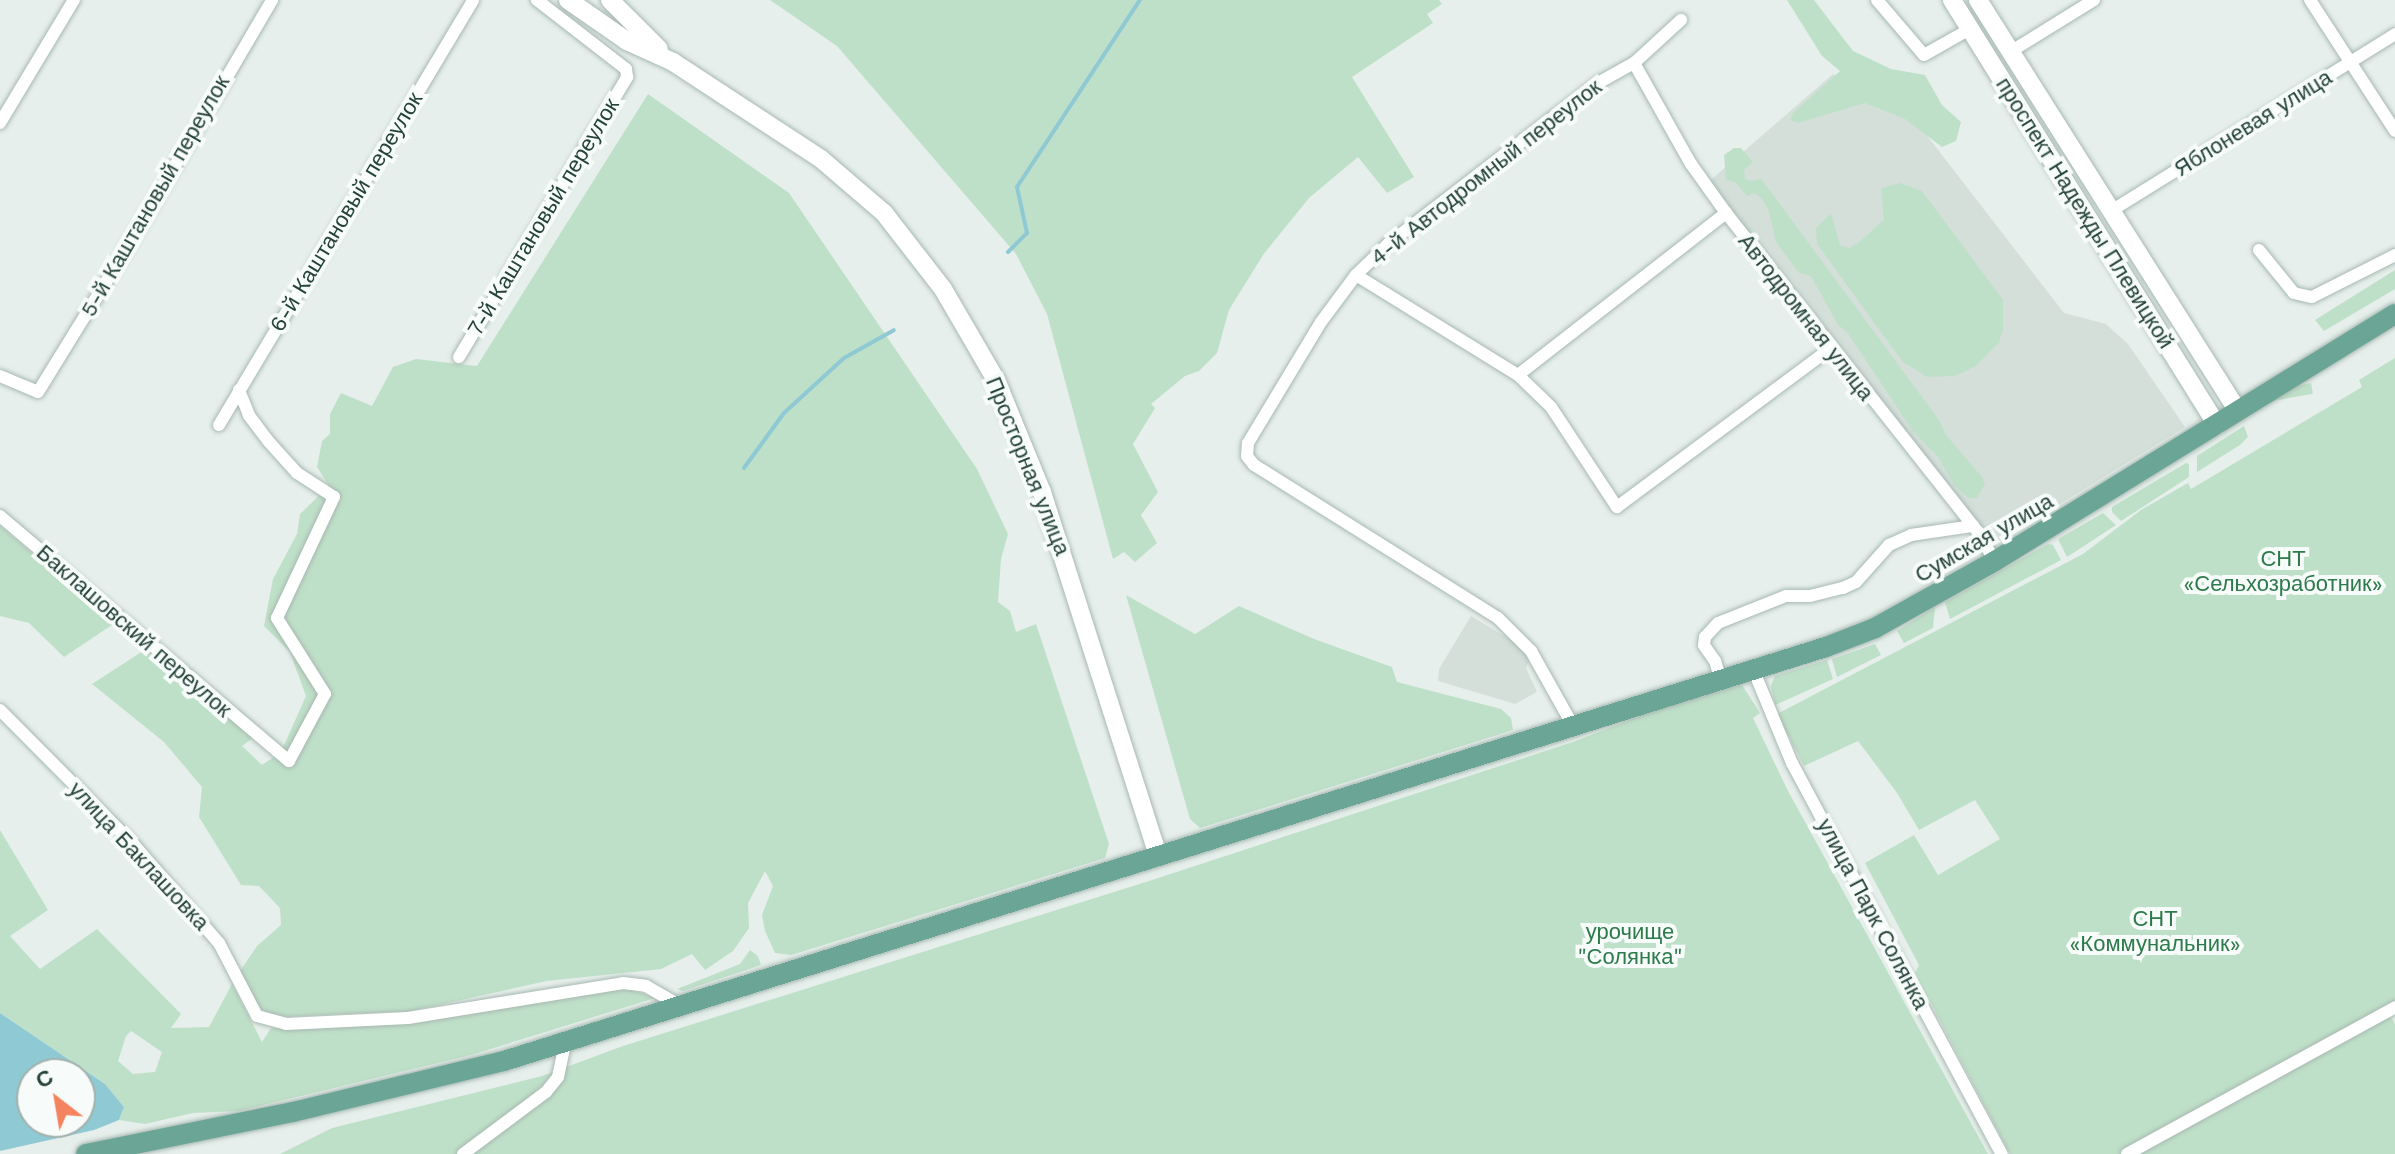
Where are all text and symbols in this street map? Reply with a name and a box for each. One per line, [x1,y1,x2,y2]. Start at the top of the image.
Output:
street label: Яблоневая улица [2169,64,2337,182]
street label: 5-й Каштановый переулок [75,71,235,321]
street label: проспект Надежды Плевицкой [1990,73,2180,353]
street label: 4-й Автодромный переулок [1365,74,1607,270]
street label: 6-й Каштановый переулок [264,87,428,337]
street label: 7-й Каштановый переулок [462,93,624,341]
street label: Автодромная улица [1733,228,1879,406]
street label: Просторная улица [980,373,1076,559]
street label: Сумская улица [1910,488,2058,588]
street label: Баклашовский переулок [31,539,237,723]
park label: СНТ «Сельхозработник» [2183,545,2383,596]
street label: улица Баклашовка [63,776,215,936]
street label: улица Парк Солянка [1812,814,1934,1014]
park label: СНТ «Коммунальник» [2070,905,2240,956]
park label: урочище "Солянка" [1578,918,1682,970]
north arrow [16,1058,96,1138]
text: С [31,1064,58,1094]

